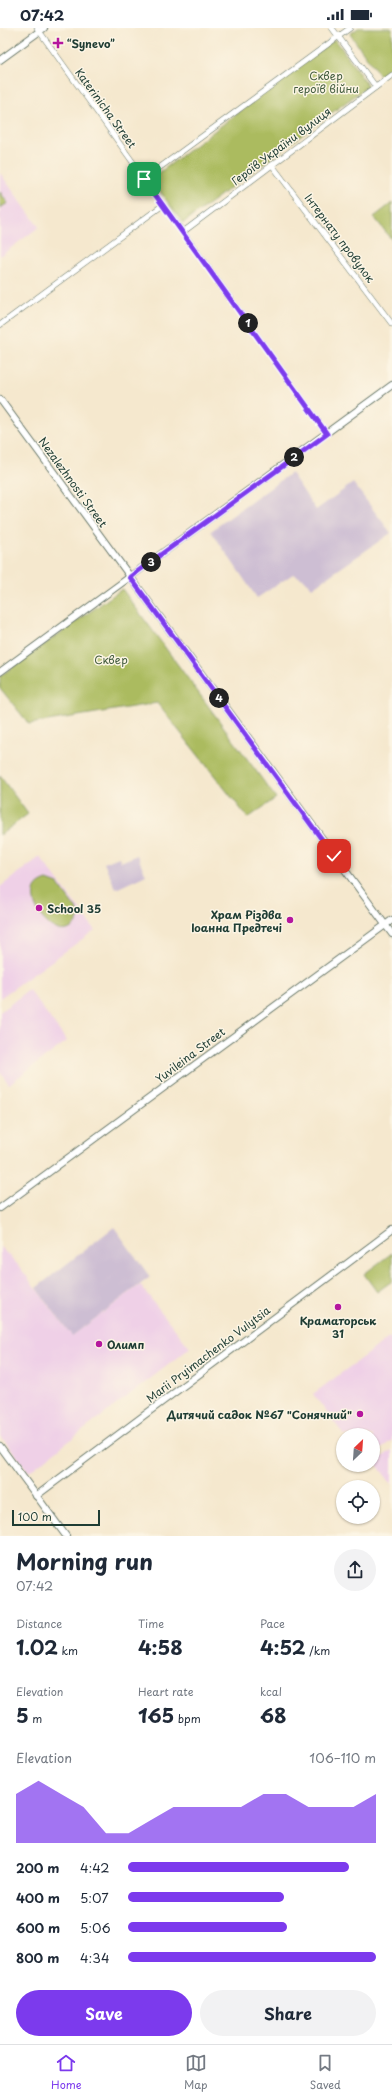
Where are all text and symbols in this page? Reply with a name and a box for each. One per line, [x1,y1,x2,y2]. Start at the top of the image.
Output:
text: 07:42 [20,3,64,26]
place label: “Synevo” [67,35,115,52]
marker: “Synevo” [52,37,64,49]
street label: Katerinicha Street [71,65,141,151]
park label: Сквер героїв війни [293,67,359,97]
street label: Героїв України вулиця [228,103,334,189]
pin [127,162,161,196]
icon: arrive [133,168,155,190]
street label: Інтернату провулок [301,190,379,286]
pin: 1 [238,313,258,333]
text: 1 [245,314,251,331]
street label: Nezalezhnosti Street [34,433,112,531]
pin: 2 [284,447,304,467]
text: 2 [290,448,298,465]
pin: 3 [141,552,161,572]
text: 3 [147,553,155,570]
park label: Сквер [94,651,128,668]
pin: 4 [209,688,229,708]
text: 4 [215,689,223,706]
pin [317,839,351,873]
icon: check [323,845,345,867]
place label: School 35 [47,900,101,917]
marker: School 35 [34,903,44,913]
place label: Храм Різдва Іоанна Предтечі [191,906,283,936]
marker: Храм Різдва Іоанна Предтечі [285,915,295,925]
street label: Yuvileina Street [152,1023,229,1087]
street label: Marii Pryimachenko Vulytsia [142,1301,274,1406]
marker: Краматорськ 31 [333,1302,343,1312]
place label: Краматорськ 31 [300,1312,376,1342]
place label: Олимп [107,1336,145,1353]
marker: Олимп [94,1339,104,1349]
place label: Дитячий садок №67 "Сонячний" [166,1406,352,1423]
marker: Дитячий садок №67 "Сонячний" [355,1409,365,1419]
north arrow [336,1428,380,1472]
map controls [336,1428,380,1524]
button: locate [336,1480,380,1524]
scale bar [12,1508,100,1527]
text: 100 m [18,1508,52,1525]
text: Morning run [16,1544,153,1577]
button: share [334,1549,376,1591]
text: 07:42 [16,1576,53,1595]
text: Distance [16,1615,62,1632]
text: Time [138,1615,164,1632]
text: Pace [260,1615,285,1632]
text: 1.02 [16,1632,58,1662]
text: 4:58 [138,1632,183,1662]
text: 4:52 [260,1632,306,1662]
text: km [58,1642,78,1659]
text: /km [306,1642,330,1659]
text: Elevation [16,1683,63,1700]
text: Heart rate [138,1683,194,1700]
text: kcal [260,1683,282,1700]
text: 5 [16,1700,29,1730]
text: 165 [138,1700,174,1730]
text: 68 [260,1700,287,1730]
text: m [29,1710,42,1727]
text: bpm [174,1710,201,1727]
text: Elevation [16,1748,72,1767]
text: 106–110 m [309,1748,376,1767]
text: 200 m [16,1858,60,1877]
text: 4:42 [80,1858,110,1877]
text: 400 m [16,1888,60,1907]
text: 5:07 [80,1888,109,1907]
text: 600 m [16,1918,60,1937]
text: 5:06 [80,1918,111,1937]
text: 800 m [16,1948,59,1967]
text: 4:34 [80,1948,110,1967]
button: Save [16,1990,192,2036]
button: Share [200,1990,376,2036]
tab: Home [51,2052,82,2093]
tab: Map [184,2052,207,2093]
tab: Saved [310,2052,341,2093]

